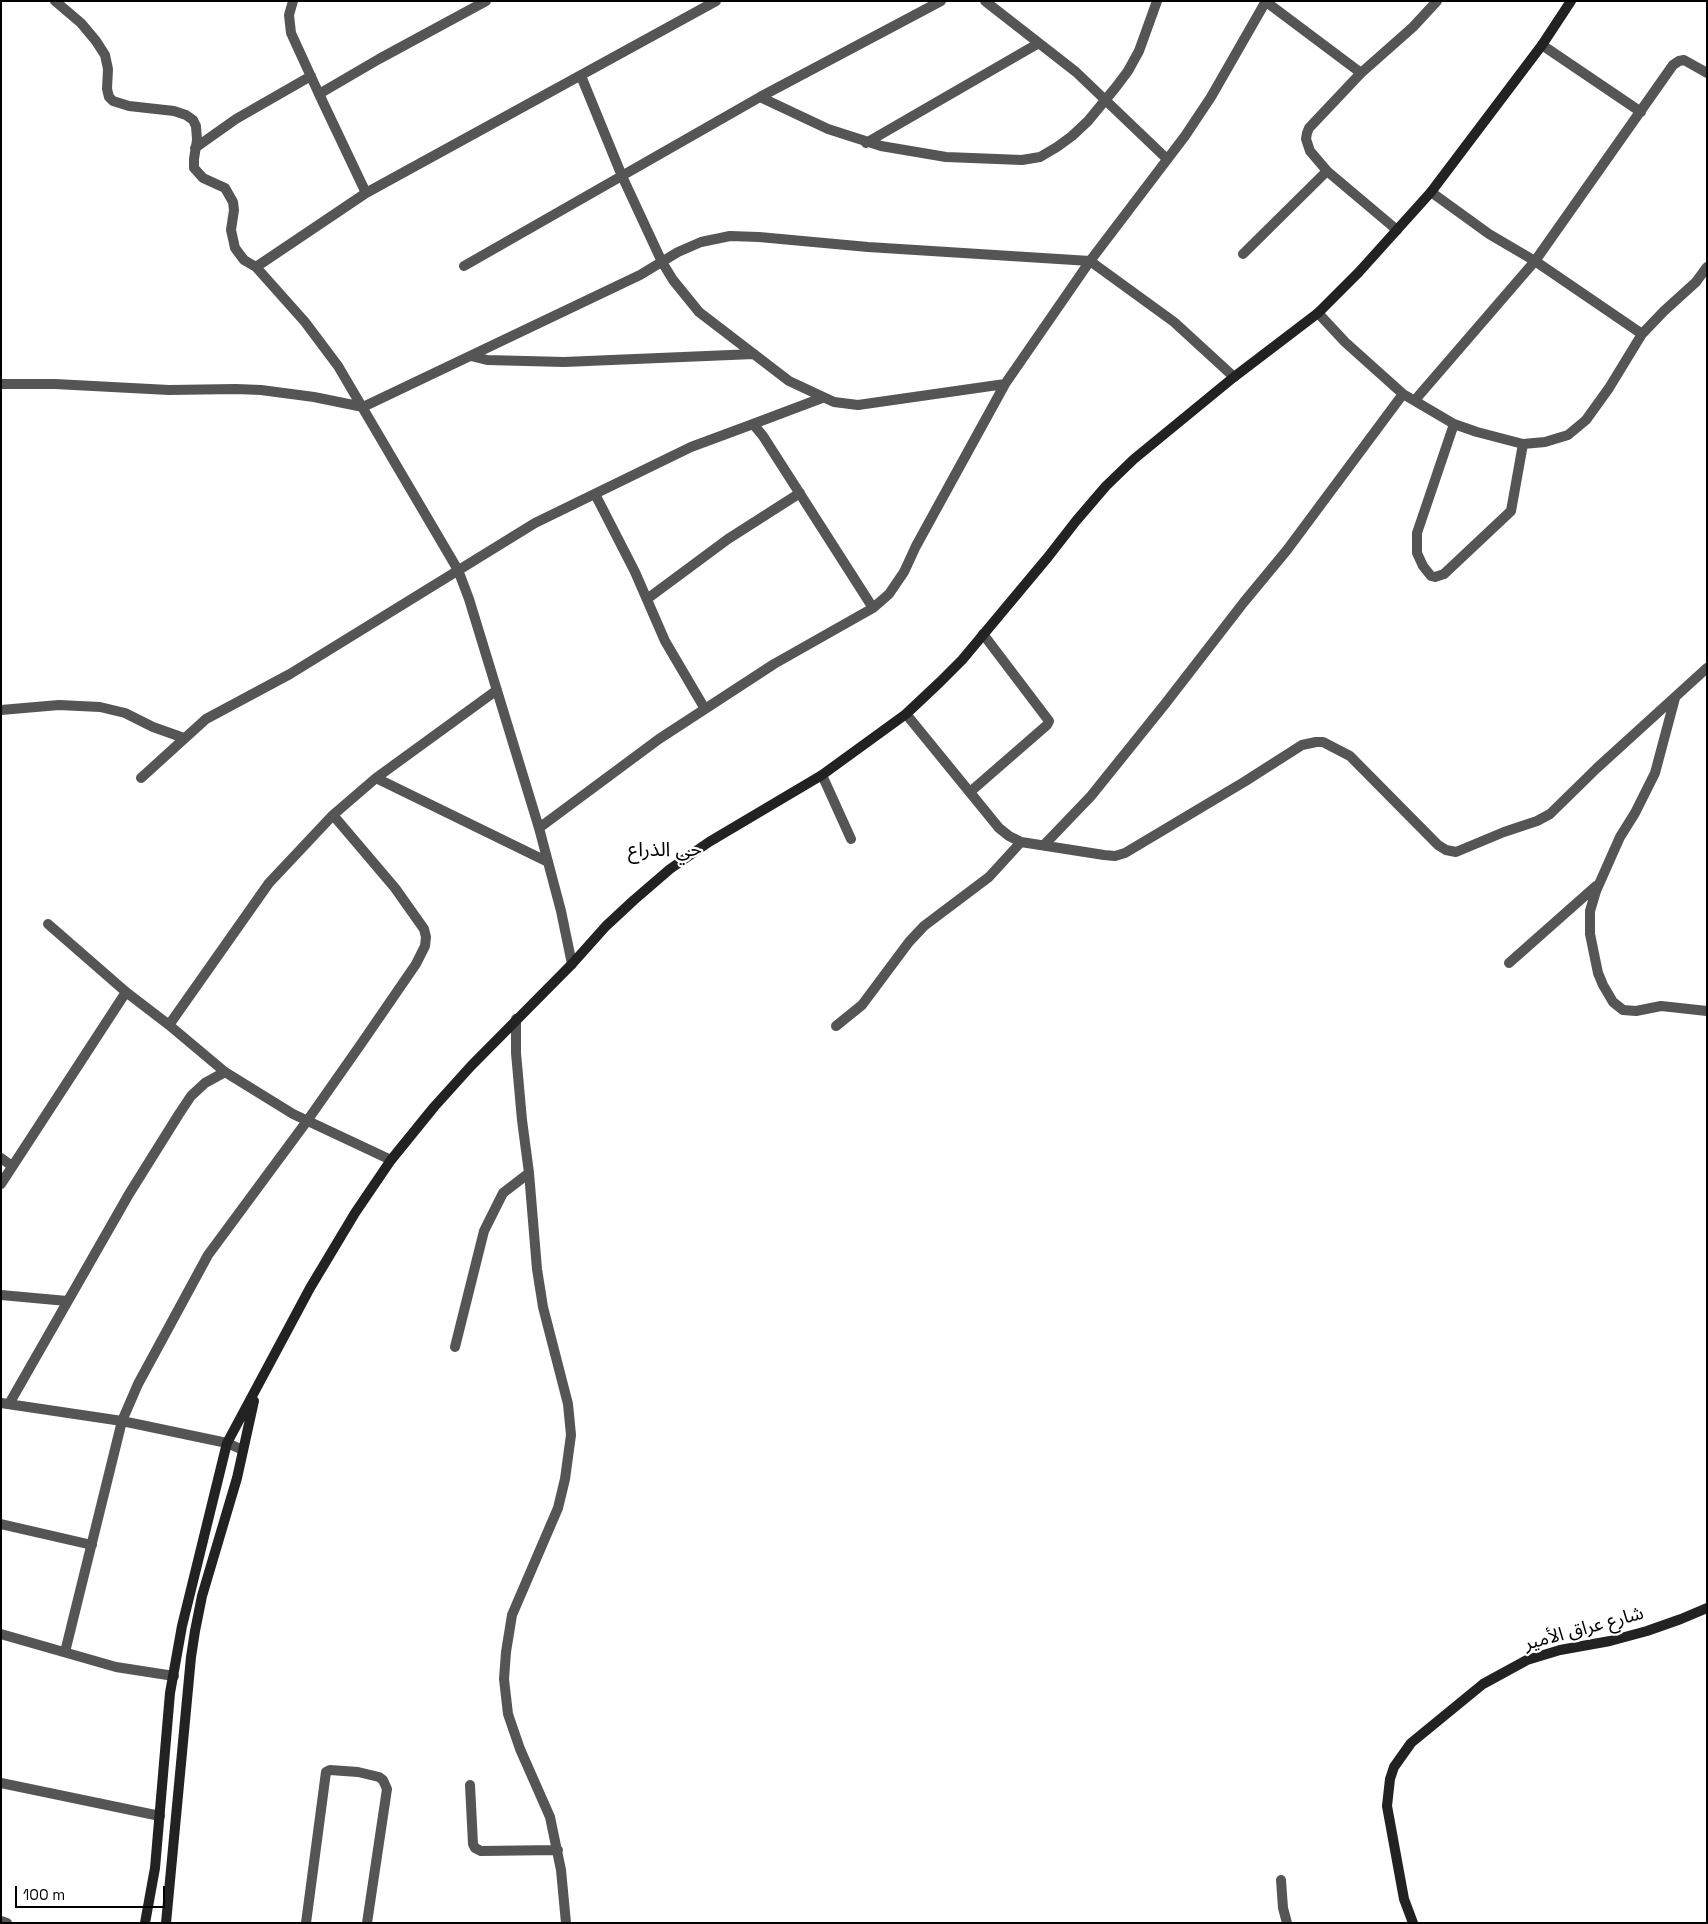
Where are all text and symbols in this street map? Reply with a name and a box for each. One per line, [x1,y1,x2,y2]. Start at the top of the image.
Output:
district label: حي الذراع [628,839,702,863]
street label: شارع عراق الأمير [1522,1602,1646,1656]
scale bar [18,1876,168,1908]
text: 100 m [23,1885,65,1904]

